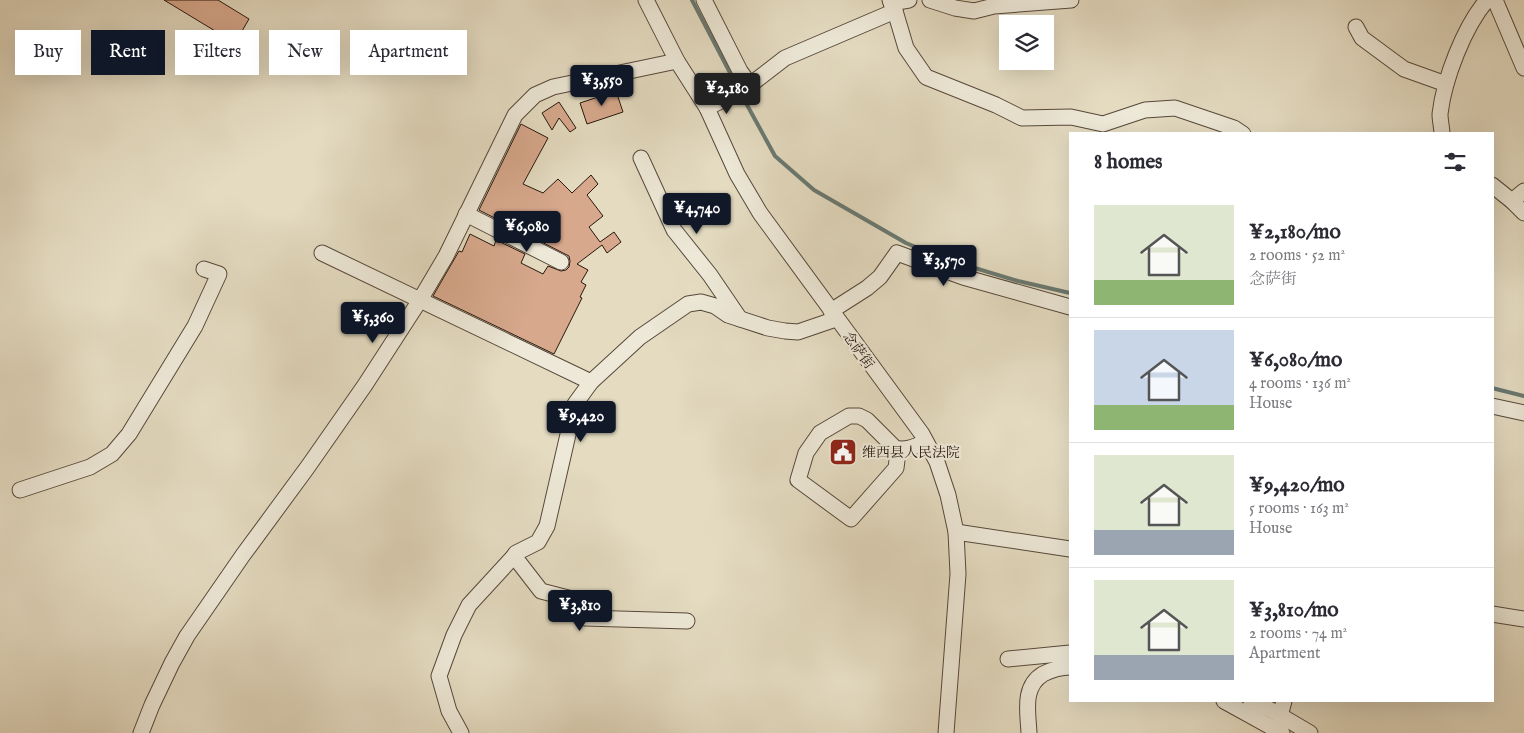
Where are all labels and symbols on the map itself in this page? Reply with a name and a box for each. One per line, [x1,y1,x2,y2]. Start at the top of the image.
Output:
pin: ¥3,550 [561,64,643,107]
pin: ¥2,180 [686,72,768,115]
pin: ¥4,740 [656,192,738,235]
pin: ¥6,080 [486,210,568,253]
pin: ¥3,570 [903,244,985,287]
pin: ¥5,360 [332,302,414,344]
street label: 念萨街 [839,328,878,373]
pin: ¥9,420 [540,400,622,443]
public building icon: 维西县人民法院 [828,437,858,467]
place label: 维西县人民法院 [862,444,960,462]
pin: ¥3,810 [539,590,621,632]

